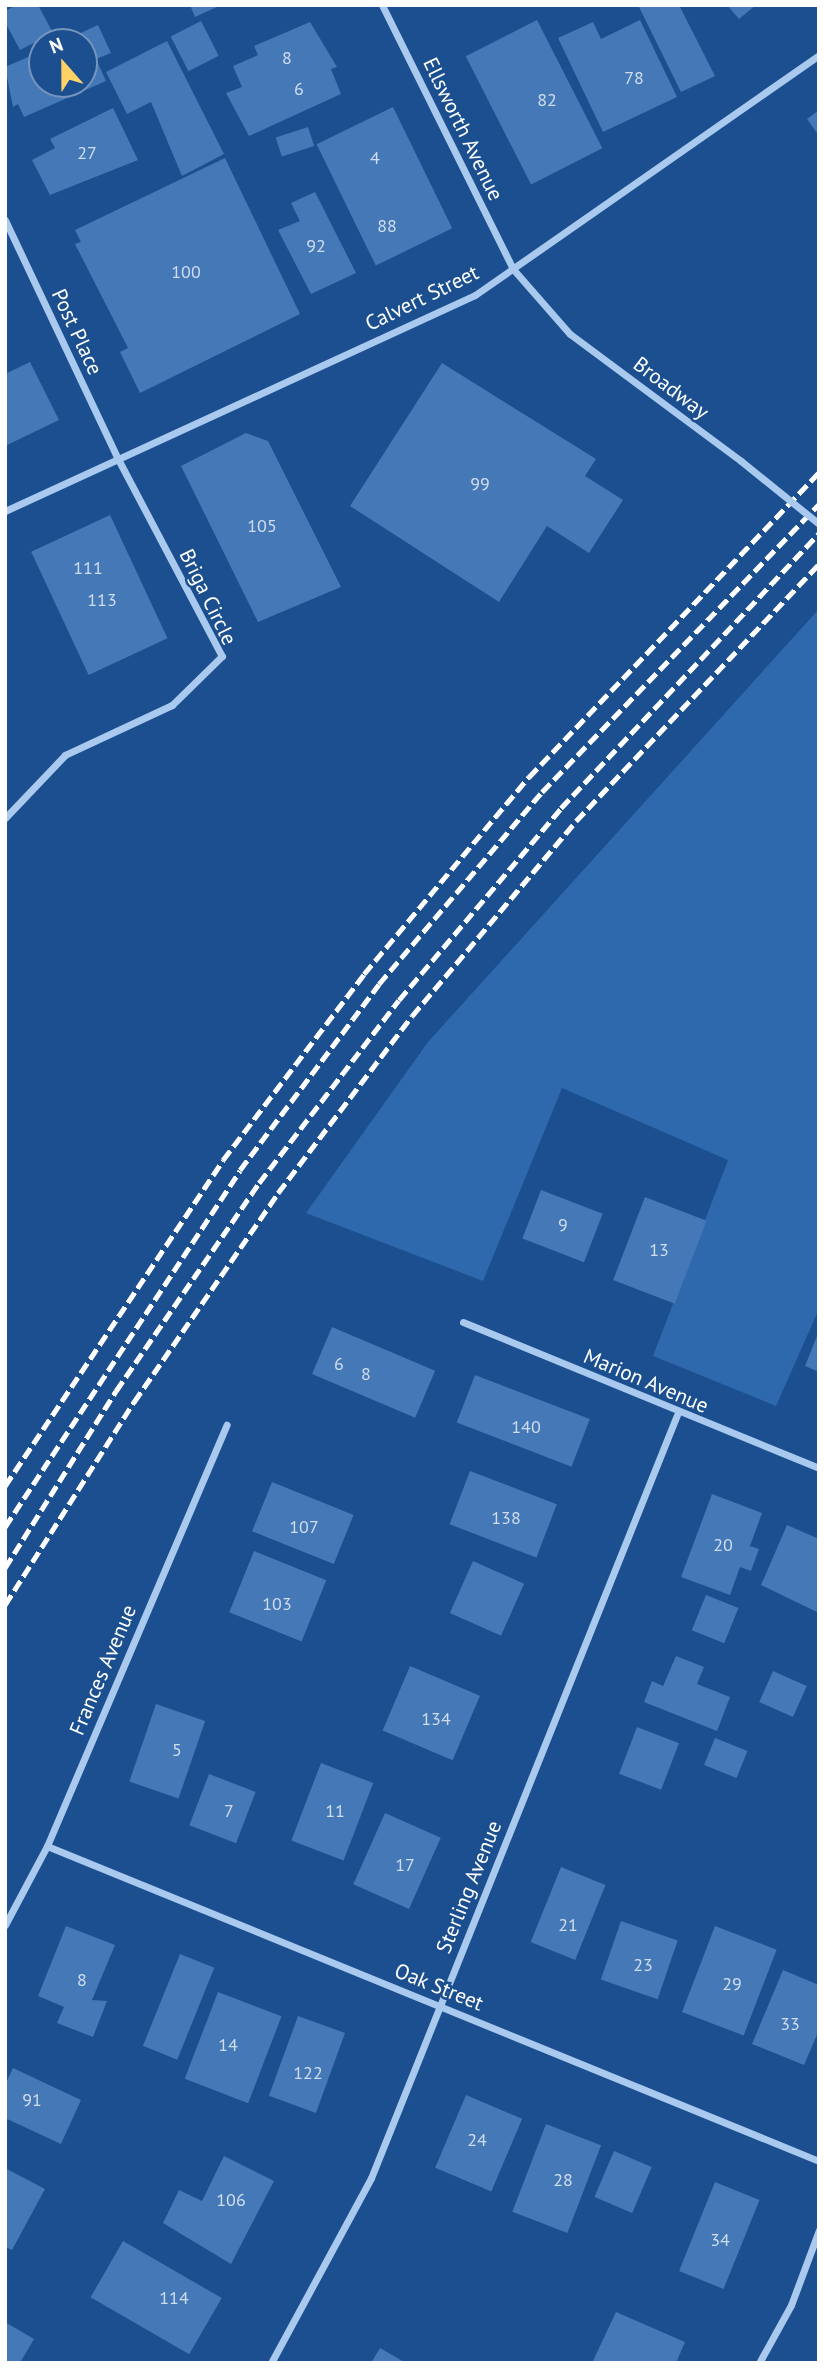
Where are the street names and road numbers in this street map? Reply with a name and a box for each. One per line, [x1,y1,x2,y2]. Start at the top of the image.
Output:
street label: Ellsworth Avenue [417,53,509,205]
street label: Calvert Street [361,260,483,336]
street label: Post Place [46,285,108,379]
street label: Broadway [628,351,714,425]
street label: Briga Circle [174,545,242,649]
street label: Marion Avenue [580,1343,712,1419]
street label: Frances Avenue [64,1601,142,1739]
street label: Sterling Avenue [431,1817,507,1957]
street label: Oak Street [391,1958,487,2016]

